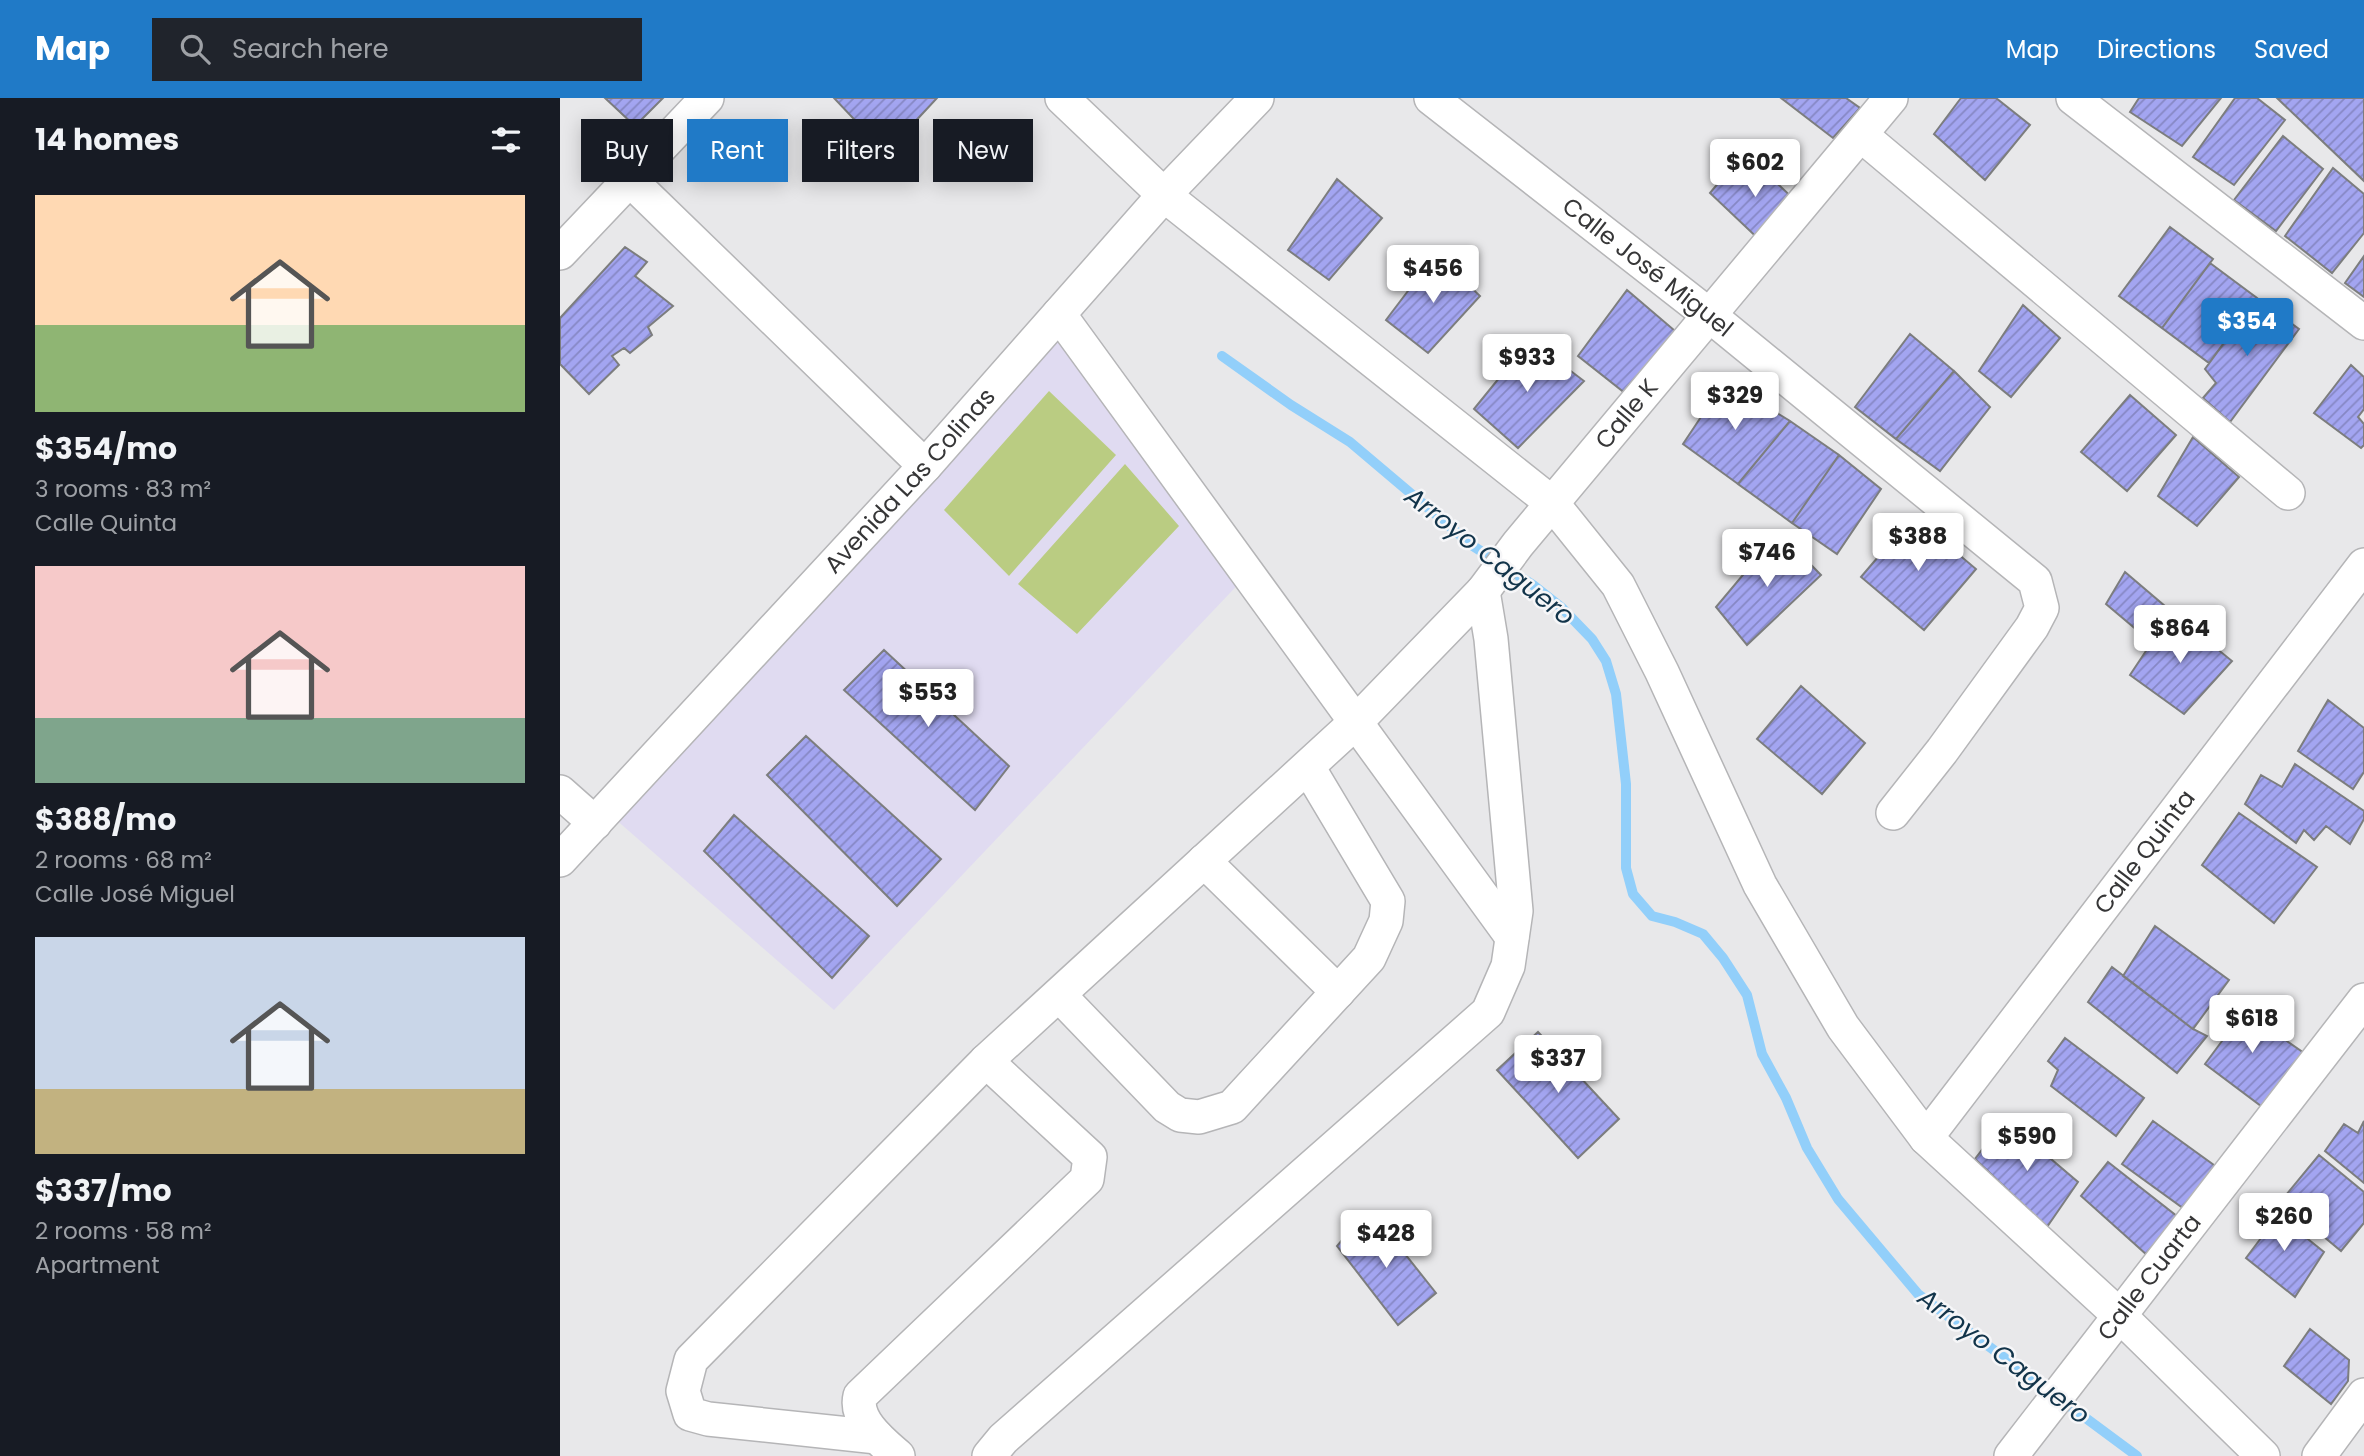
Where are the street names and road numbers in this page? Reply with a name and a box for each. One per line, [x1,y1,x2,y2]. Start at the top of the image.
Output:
street label: Calle José Miguel [1556,190,1740,344]
street label: Calle K [1587,372,1665,456]
street label: Avenida Las Colinas [817,381,1002,580]
street label: Calle Quinta [2086,783,2202,921]
street label: Calle Cuarta [2089,1207,2209,1347]

